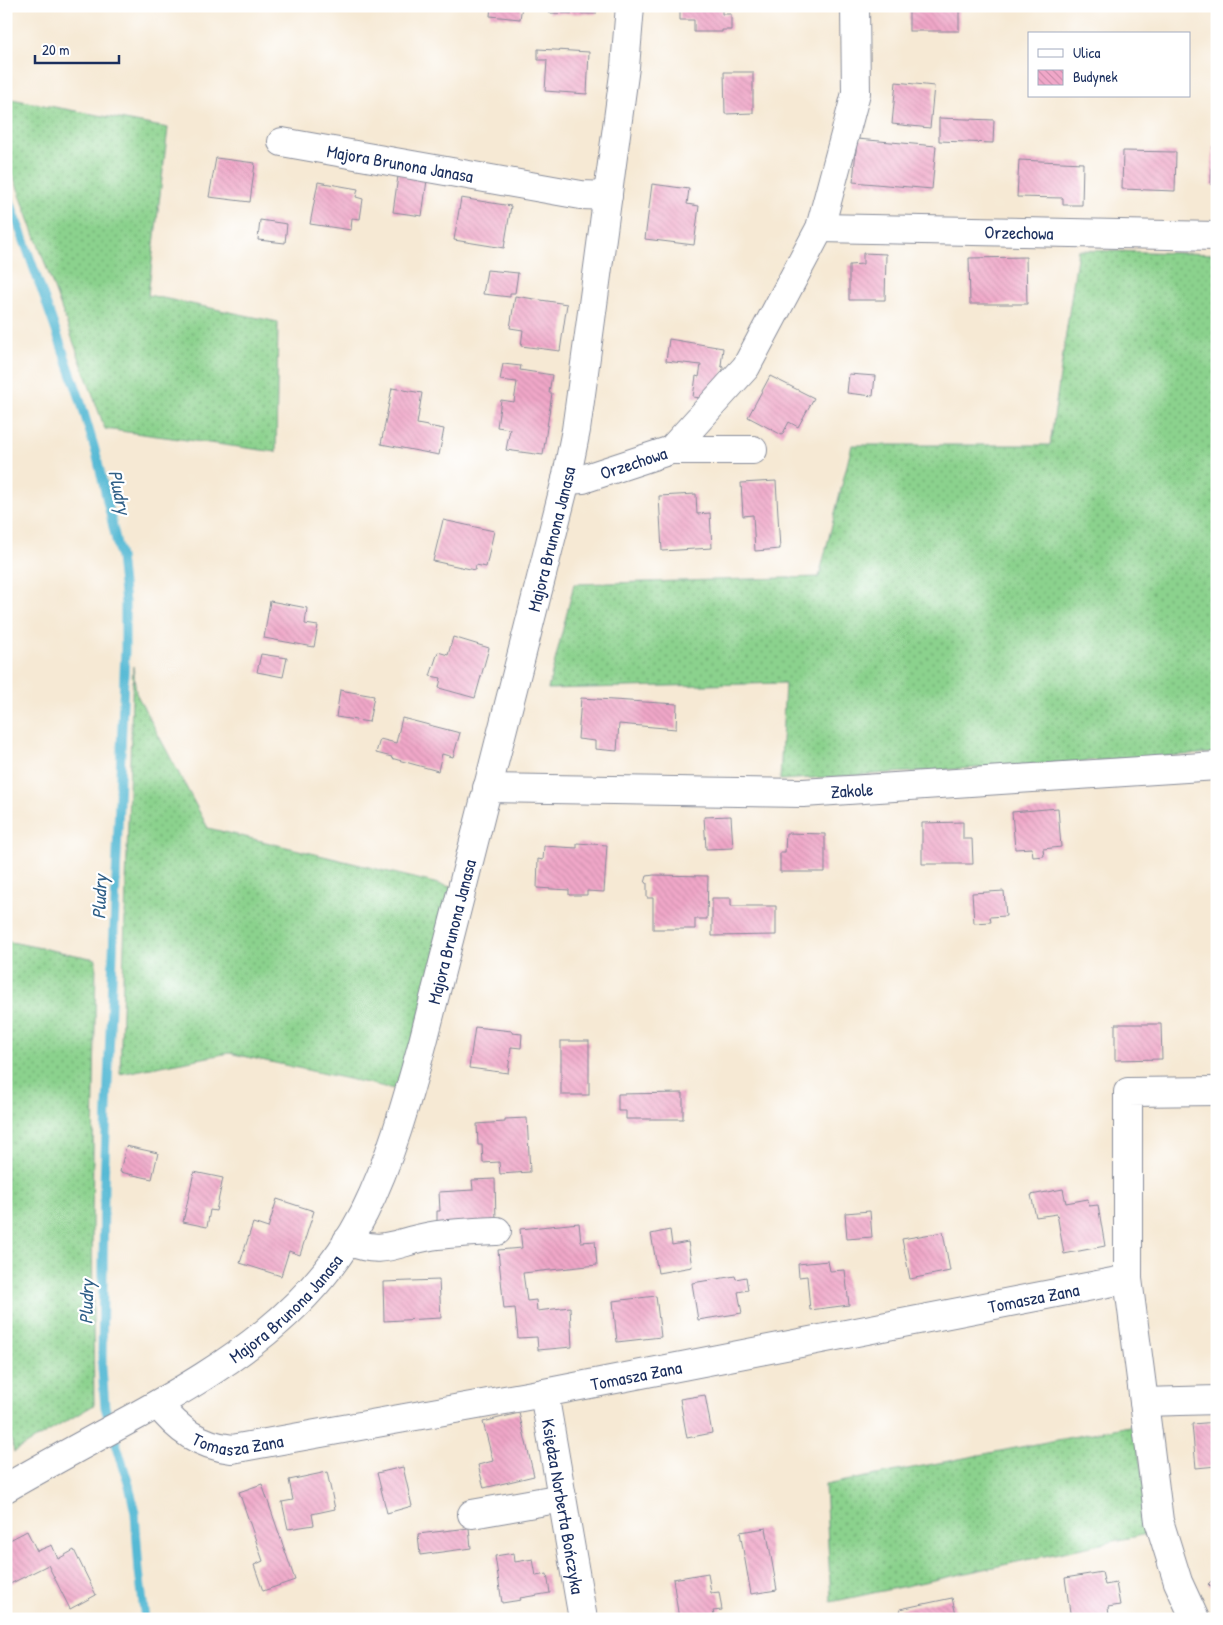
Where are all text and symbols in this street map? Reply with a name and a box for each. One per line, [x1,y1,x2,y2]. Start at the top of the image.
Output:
scale bar [35,32,119,64]
legend [1028,32,1190,98]
text: 20 m [42,39,69,60]
text: Ulica [1073,42,1100,63]
text: Budynek [1073,66,1118,87]
street label: Majora Brunona Janasa [325,138,475,188]
street label: Orzechowa [984,219,1054,245]
street label: Orzechowa [597,440,670,485]
street label: Majora Brunona Janasa [521,465,581,614]
water label: Pludry [102,467,138,519]
street label: Zakole [830,776,874,804]
street label: Majora Brunona Janasa [421,857,482,1007]
water label: Pludry [85,872,113,920]
street label: Majora Brunona Janasa [224,1249,348,1369]
street label: Tomasza Zana [986,1276,1081,1319]
water label: Pludry [73,1278,99,1325]
street label: Tomasza Zana [588,1354,684,1396]
street label: Księdza Norberta Bończyka [536,1417,591,1596]
street label: Tomasza Zana [188,1426,285,1462]

